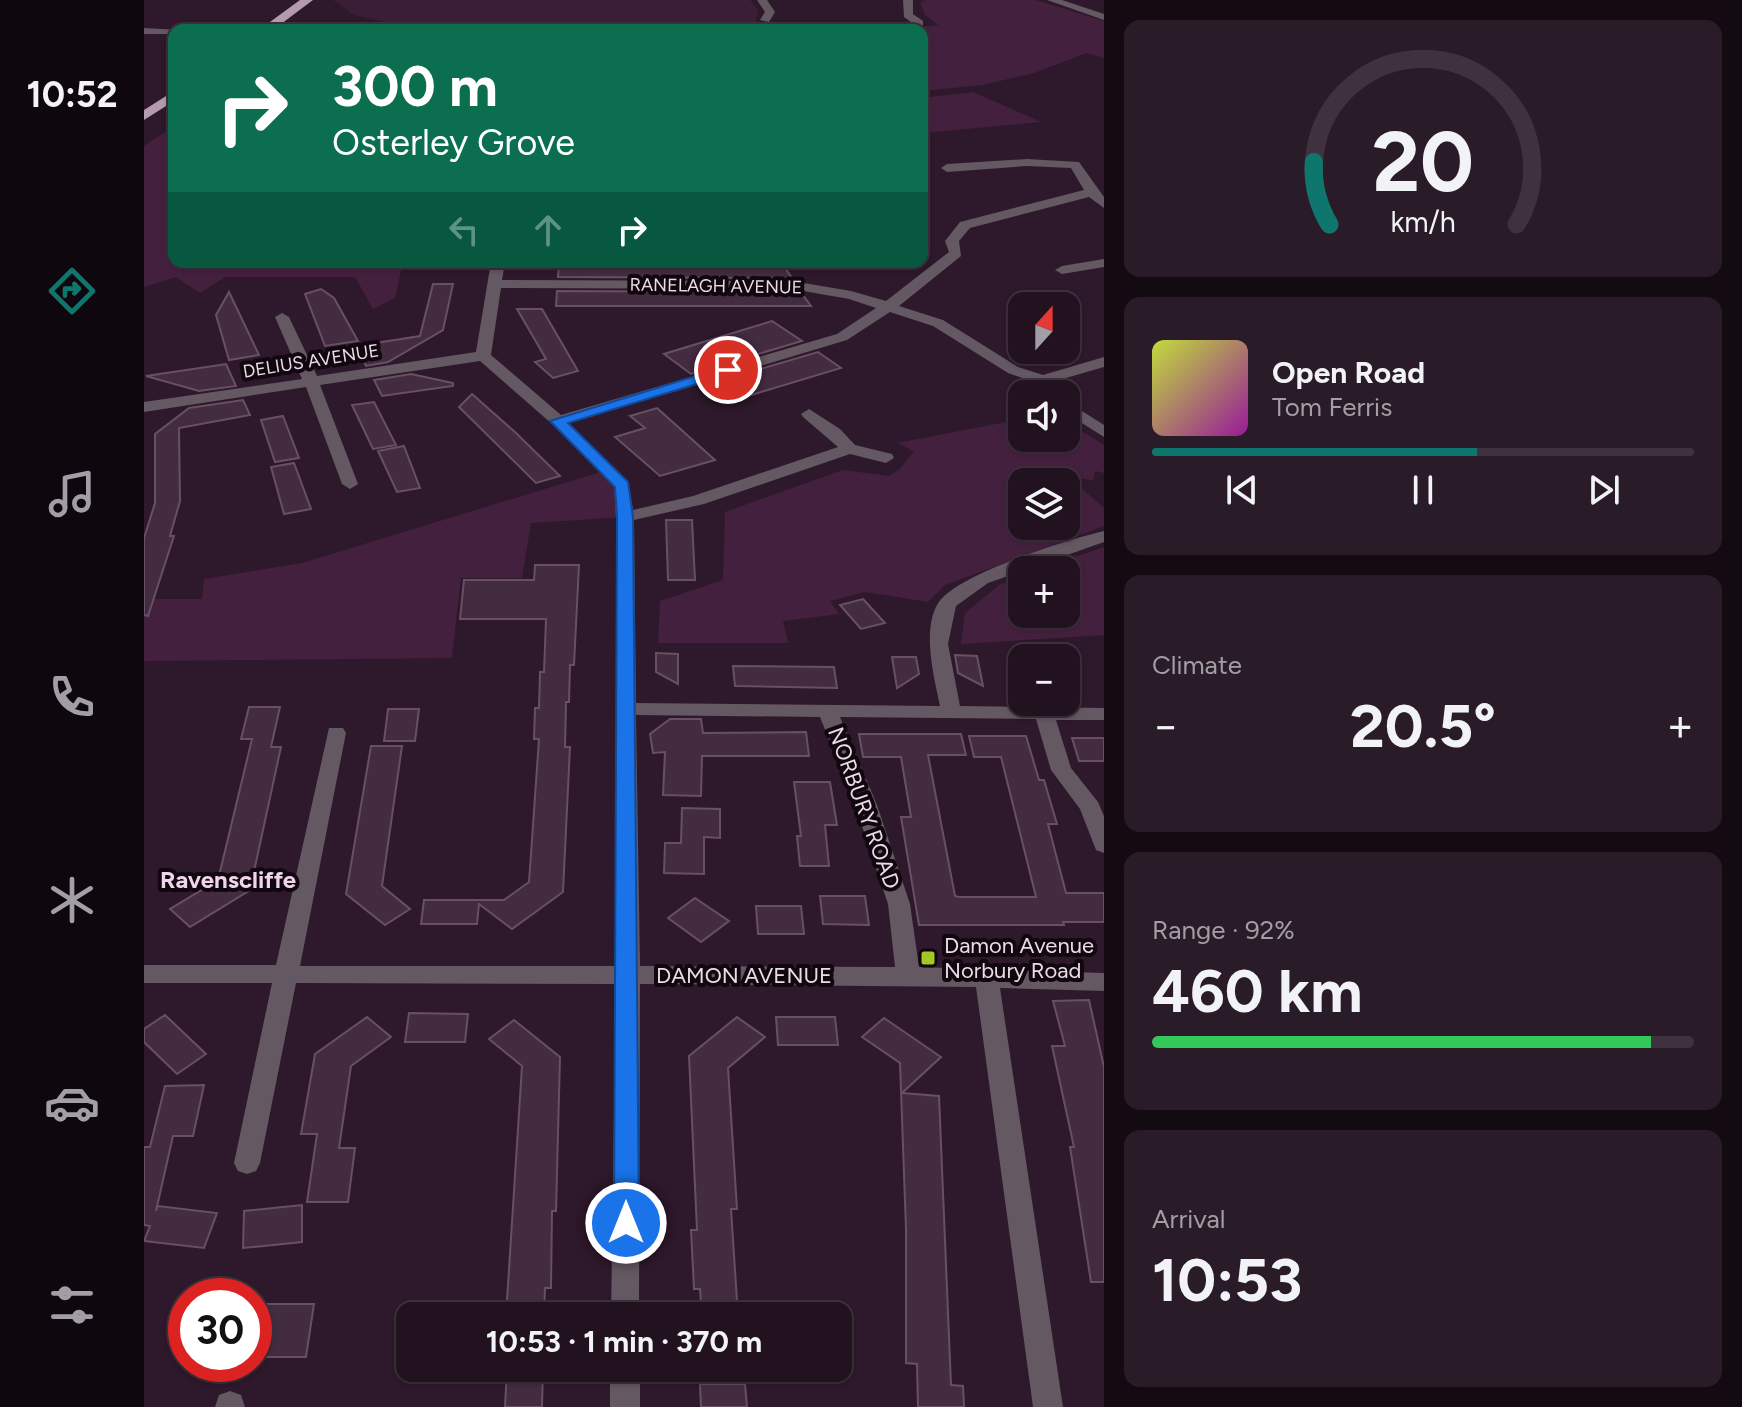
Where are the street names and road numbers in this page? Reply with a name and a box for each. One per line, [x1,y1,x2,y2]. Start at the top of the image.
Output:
street label: RANELAGH AVENUE [629,273,803,299]
street label: DELIUS AVENUE [241,339,381,383]
street label: NORBURY ROAD [822,723,906,893]
street label: DAMON AVENUE [656,962,832,989]

